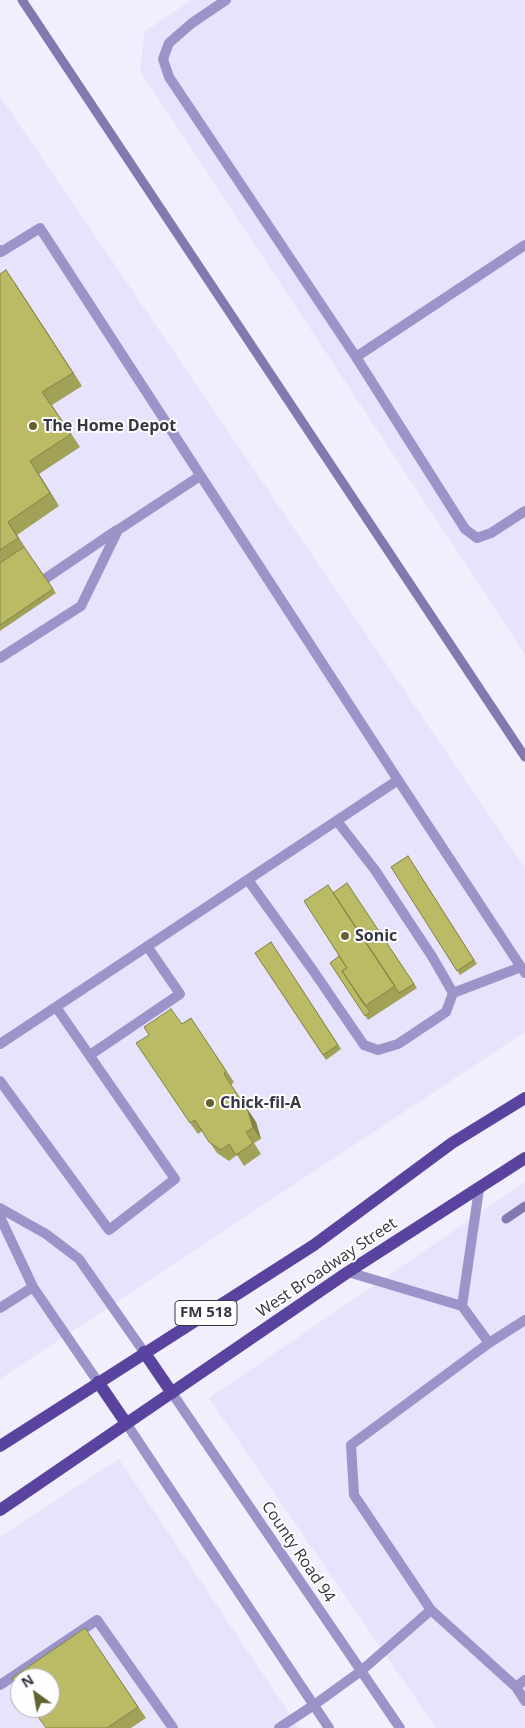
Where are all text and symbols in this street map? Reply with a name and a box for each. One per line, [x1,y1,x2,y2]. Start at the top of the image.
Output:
place label: The Home Depot [43,416,176,436]
marker: The Home Depot [27,420,39,432]
place label: Sonic [355,926,397,946]
marker: Sonic [339,930,351,942]
place label: Chick-fil-A [220,1093,301,1113]
marker: Chick-fil-A [204,1097,216,1109]
street label: West Broadway Street [253,1214,401,1322]
road number: FM 518 [175,1300,237,1326]
street label: County Road 94 [257,1498,339,1606]
north arrow [10,1668,60,1718]
text: N [17,1670,37,1692]

